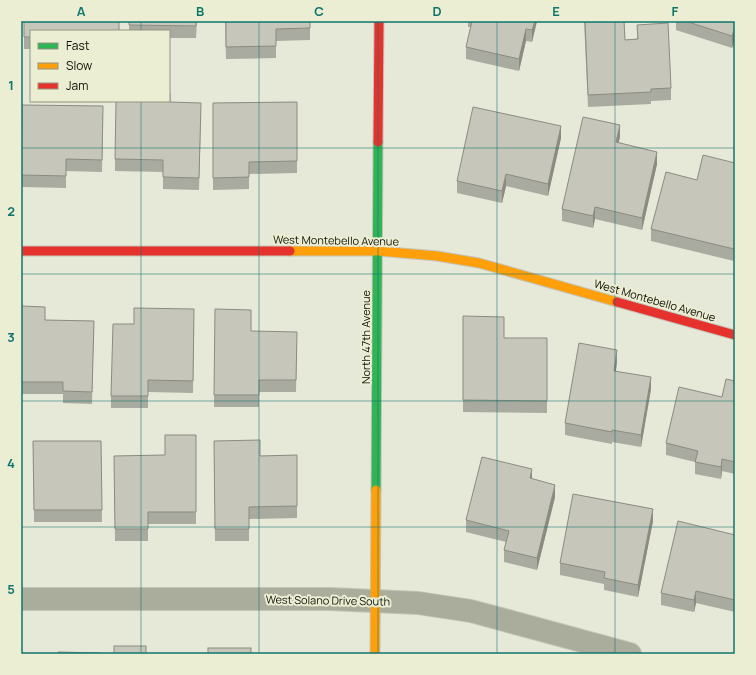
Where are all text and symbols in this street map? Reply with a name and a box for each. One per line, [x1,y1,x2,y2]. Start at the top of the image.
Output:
text: A [77,2,86,20]
text: B [196,2,204,20]
text: C [314,2,324,20]
text: D [432,2,442,20]
text: E [552,2,560,20]
text: F [672,2,679,20]
legend [30,30,170,102]
text: Fast [66,37,90,54]
text: Slow [66,57,92,74]
text: 1 [8,76,14,94]
text: Jam [66,77,88,94]
text: 2 [7,202,15,220]
street label: West Montebello Avenue [273,231,400,249]
street label: West Montebello Avenue [592,275,718,325]
street label: North 47th Avenue [358,289,373,384]
text: 3 [7,328,15,346]
text: 4 [7,454,15,472]
text: 5 [7,580,15,598]
street label: West Solano Drive South [266,591,390,609]

